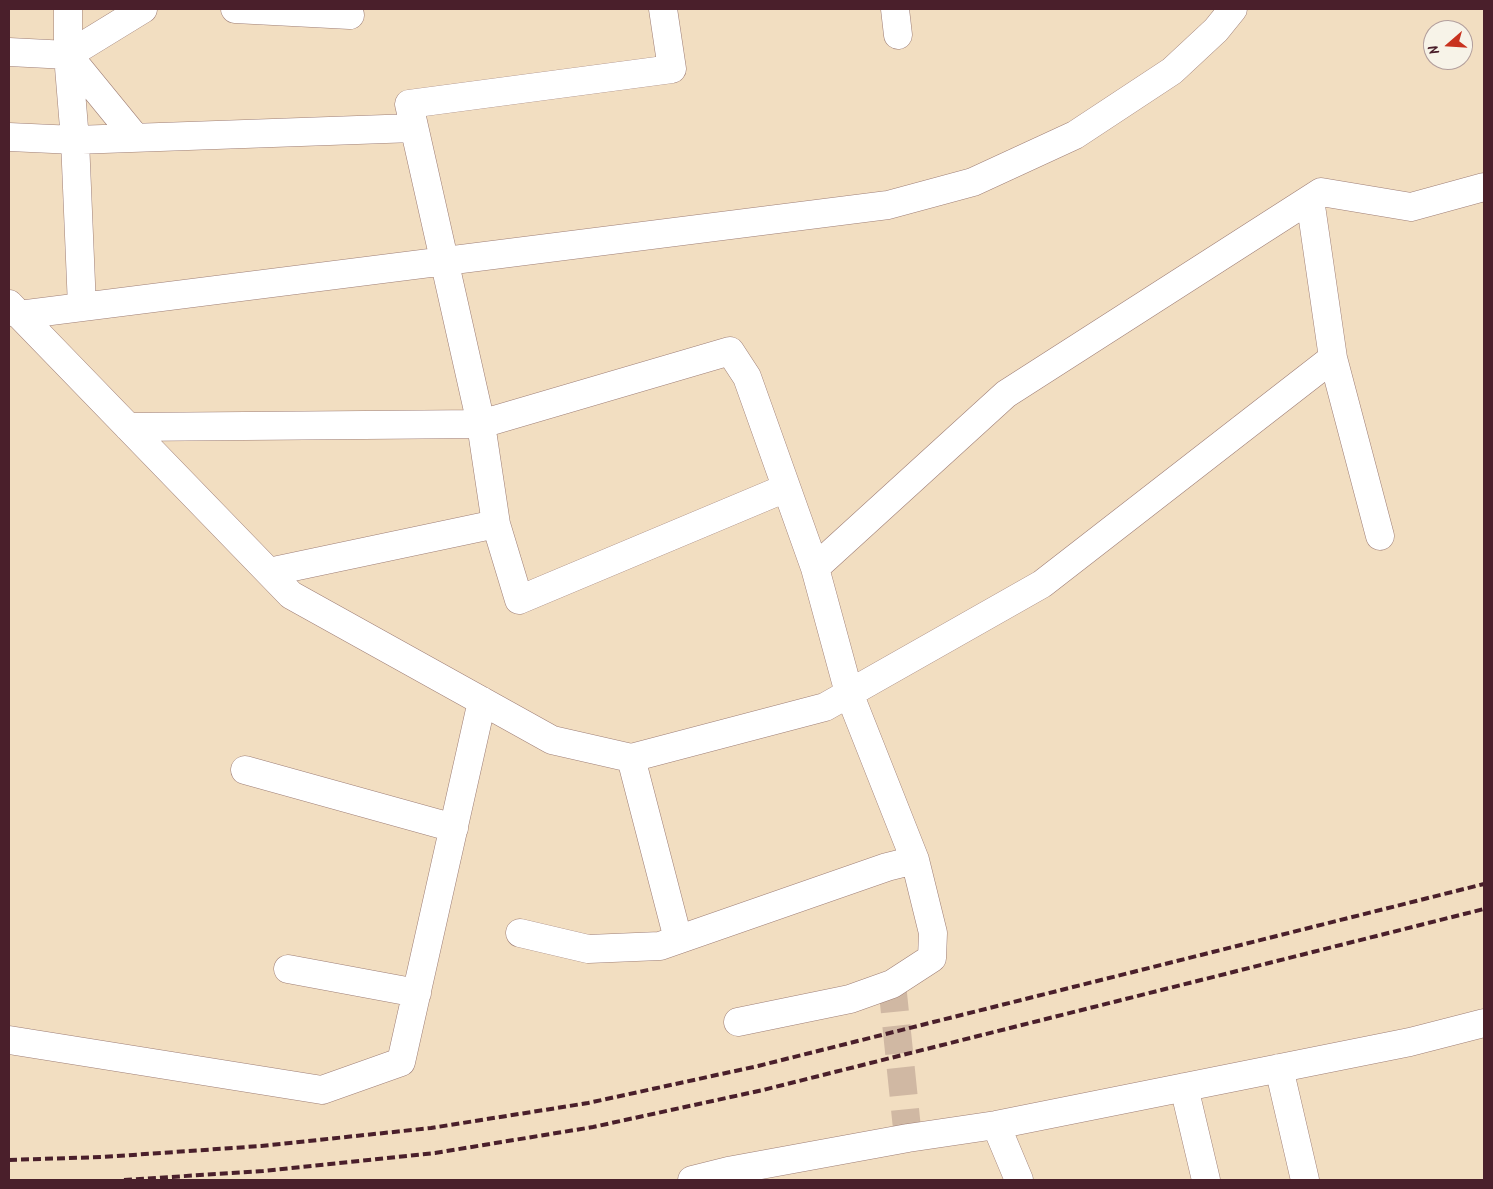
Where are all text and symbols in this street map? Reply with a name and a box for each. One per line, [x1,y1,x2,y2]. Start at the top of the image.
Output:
north arrow [1423,20,1473,70]
text: N [1423,42,1447,57]

